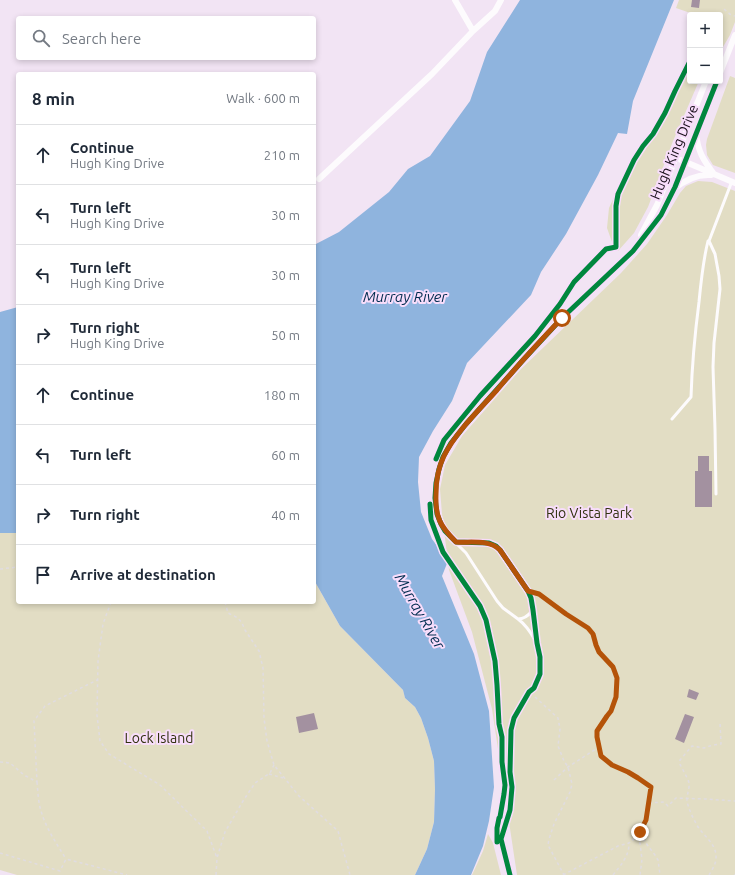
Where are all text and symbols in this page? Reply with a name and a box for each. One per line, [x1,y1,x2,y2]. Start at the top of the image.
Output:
map controls [687,12,723,84]
button: + [687,12,723,48]
search box [16,16,316,60]
icon: search [30,27,52,49]
text: Search here [62,30,141,47]
button: − [687,48,723,84]
text: 8 min [32,89,75,108]
text: Walk · 600 m [226,91,300,105]
street label: Hugh King Drive [647,102,701,202]
text: Continue [70,139,134,156]
icon: ahead [32,144,54,166]
text: 210 m [264,148,300,162]
text: Hugh King Drive [70,156,164,170]
text: Turn left [70,199,131,216]
icon: left [32,204,54,226]
text: 30 m [271,208,300,222]
text: Hugh King Drive [70,216,164,230]
text: Turn left [70,259,131,276]
icon: left [32,264,54,286]
text: 30 m [271,268,300,282]
text: Hugh King Drive [70,276,164,290]
water label: Murray River [363,288,448,305]
route start [553,309,571,327]
text: Turn right [70,319,140,336]
icon: right [32,324,54,346]
text: 50 m [271,328,300,342]
text: Hugh King Drive [70,336,164,350]
icon: ahead [32,384,54,406]
text: Continue [70,386,134,403]
text: 180 m [264,388,300,402]
icon: left [32,444,54,466]
text: Turn left [70,446,131,463]
text: 60 m [271,448,300,462]
icon: right [32,504,54,526]
park label: Rio Vista Park [546,505,632,521]
text: Turn right [70,506,140,523]
text: 40 m [271,508,300,522]
icon: arrive [32,564,54,586]
text: Arrive at destination [70,566,216,583]
water label: Murray River [392,570,449,653]
park label: Lock Island [125,730,193,746]
route end [631,823,649,841]

